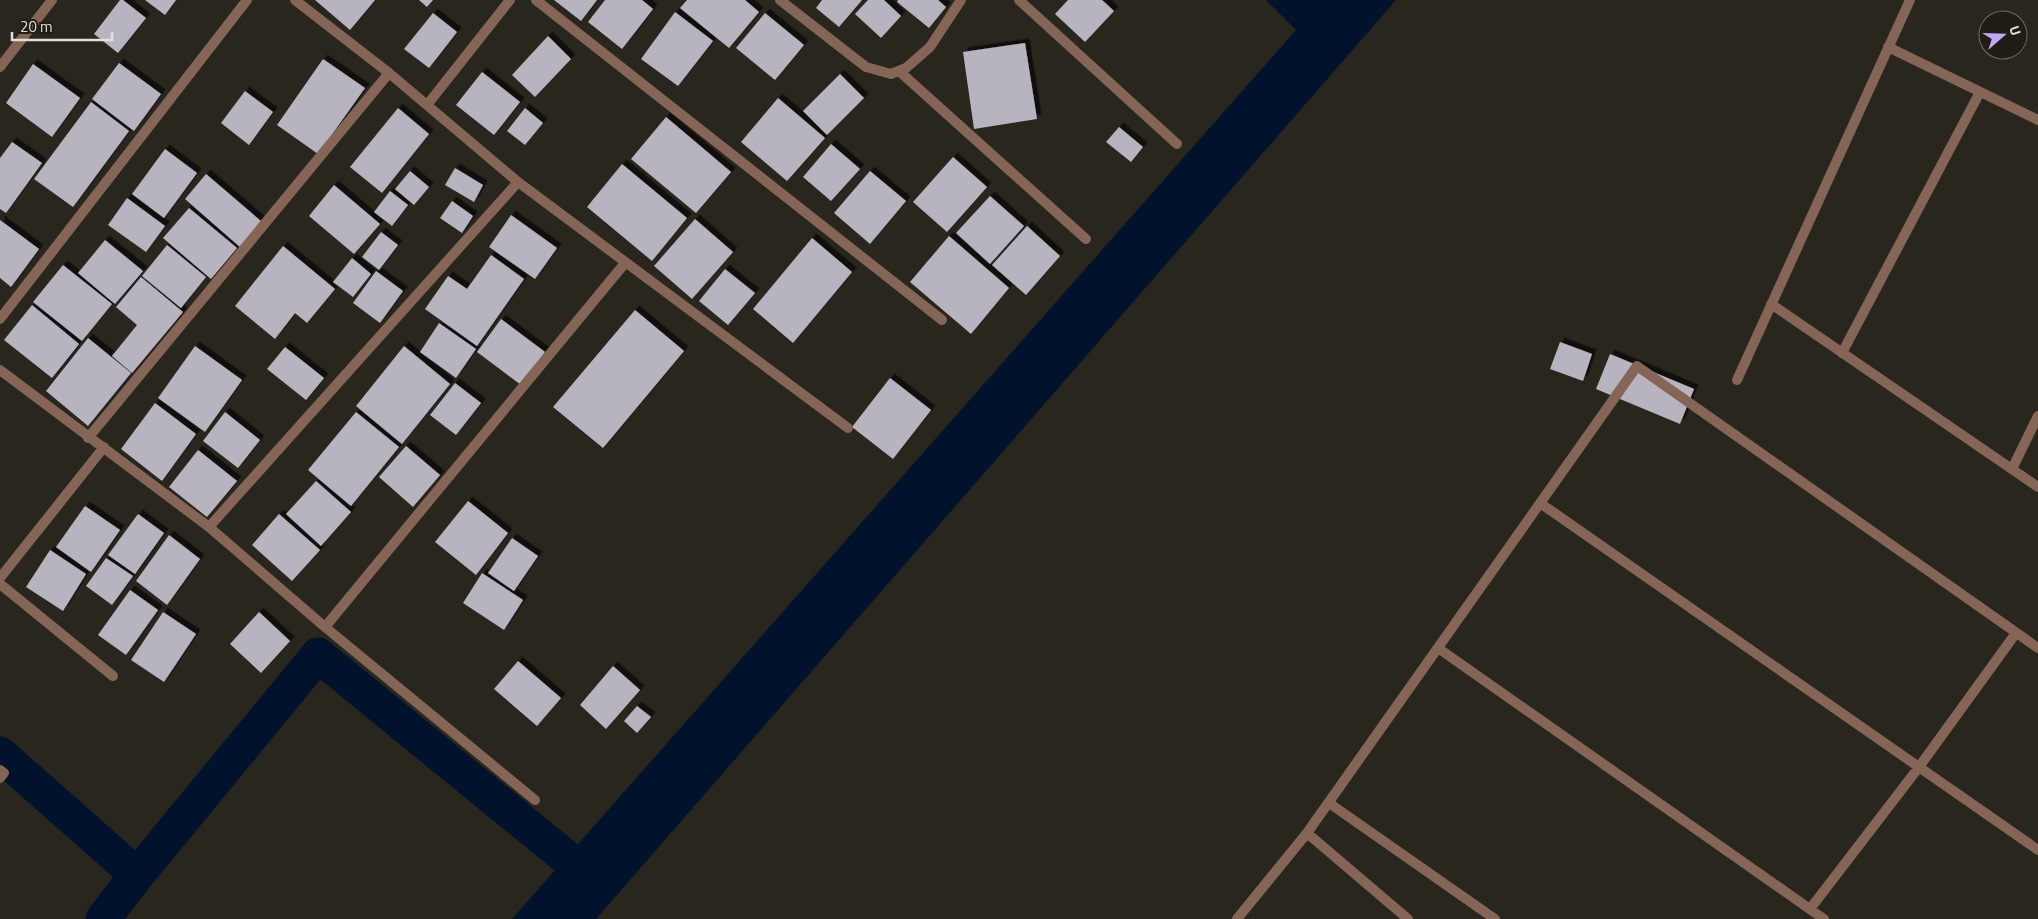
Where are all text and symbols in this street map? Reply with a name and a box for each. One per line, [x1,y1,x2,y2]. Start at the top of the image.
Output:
scale bar [12,10,112,42]
north arrow [1978,10,2028,60]
text: 20 m [20,15,53,38]
text: U [2004,22,2027,38]

